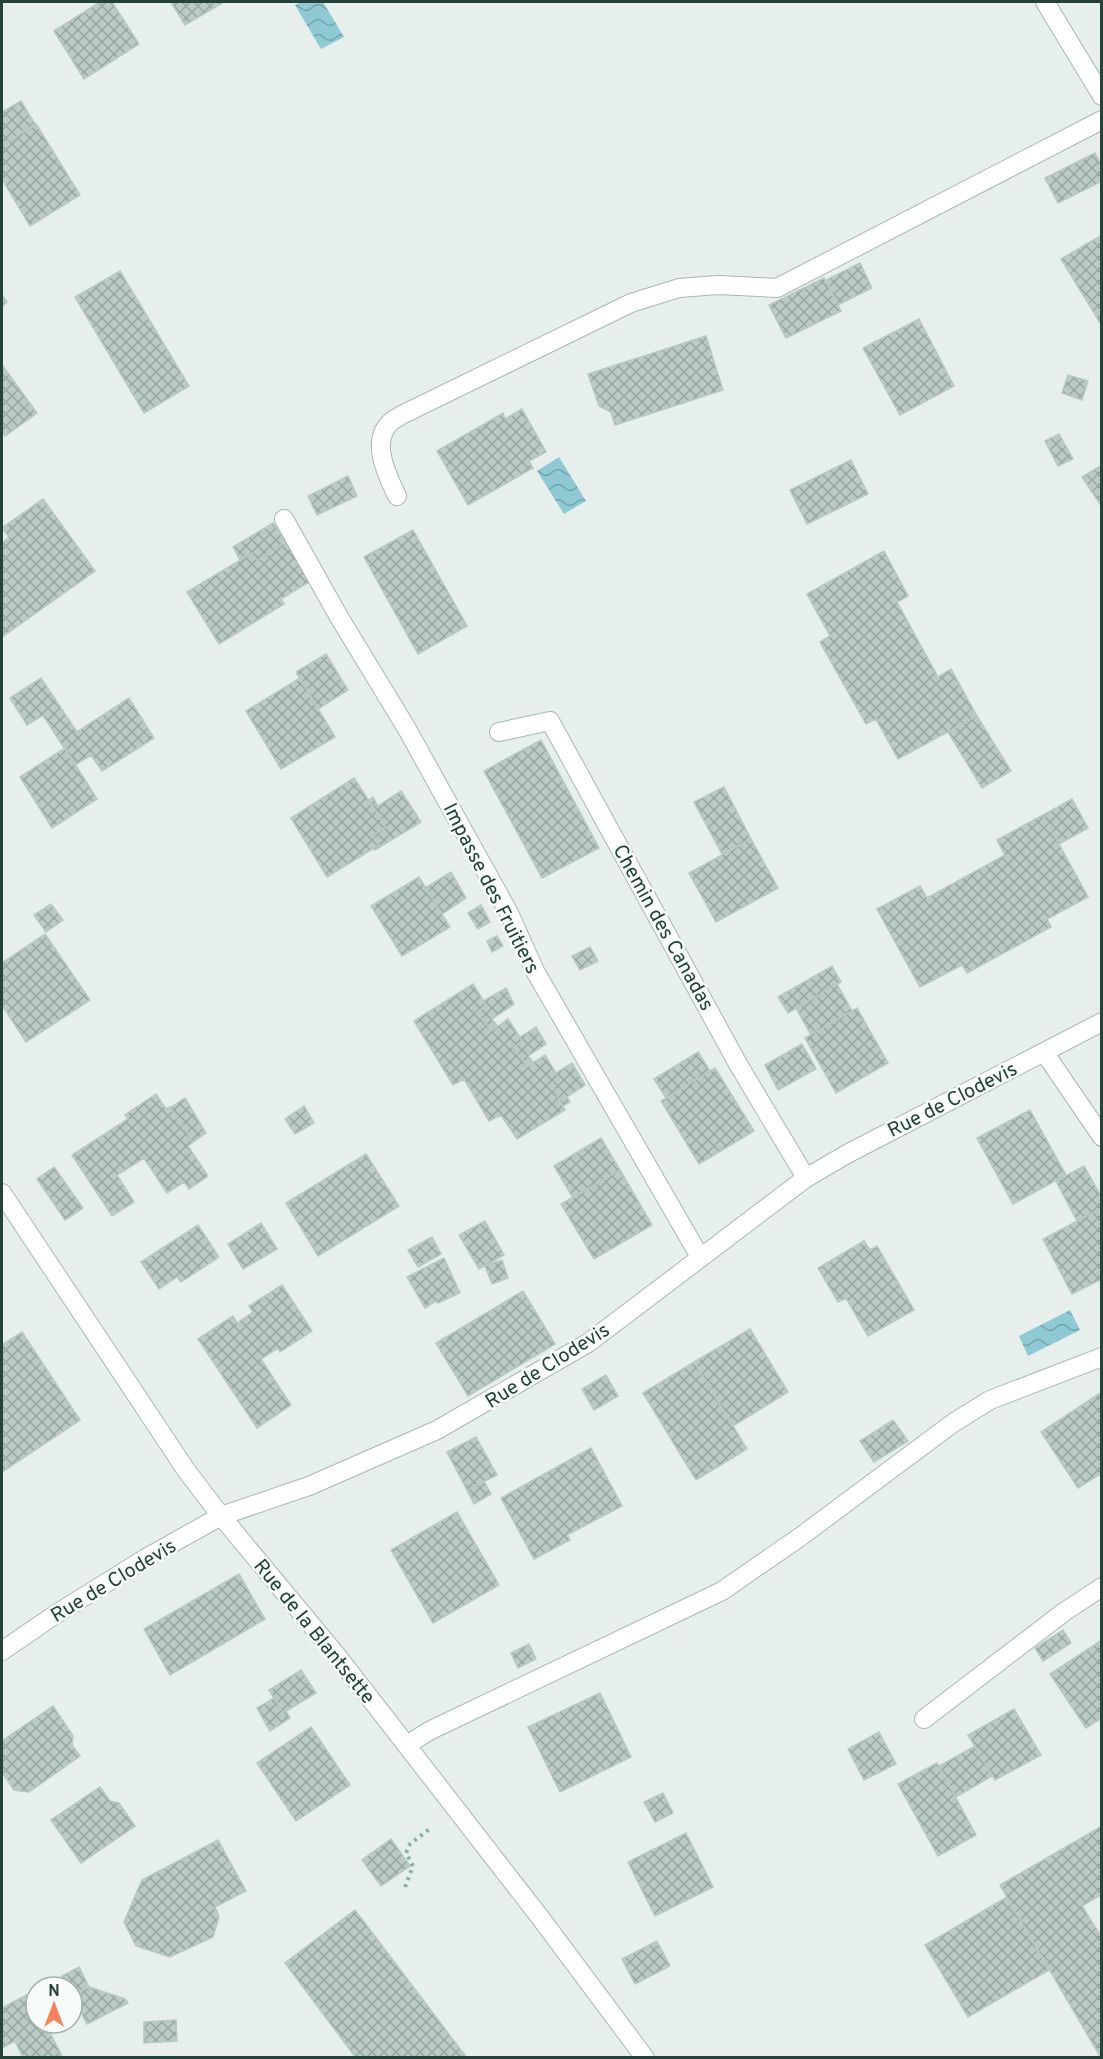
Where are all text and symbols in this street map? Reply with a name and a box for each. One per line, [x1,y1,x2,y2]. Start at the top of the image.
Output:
street label: Impasse des Fruitiers [436,799,545,979]
street label: Chemin des Canadas [606,840,719,1016]
street label: Rue de Clodevis [884,1057,1022,1145]
street label: Rue de Clodevis [481,1318,615,1415]
street label: Rue de Clodevis [46,1534,182,1629]
street label: Rue de la Blantsette [247,1554,380,1710]
north arrow [24,1975,84,2035]
text: N [48,1982,60,2002]

